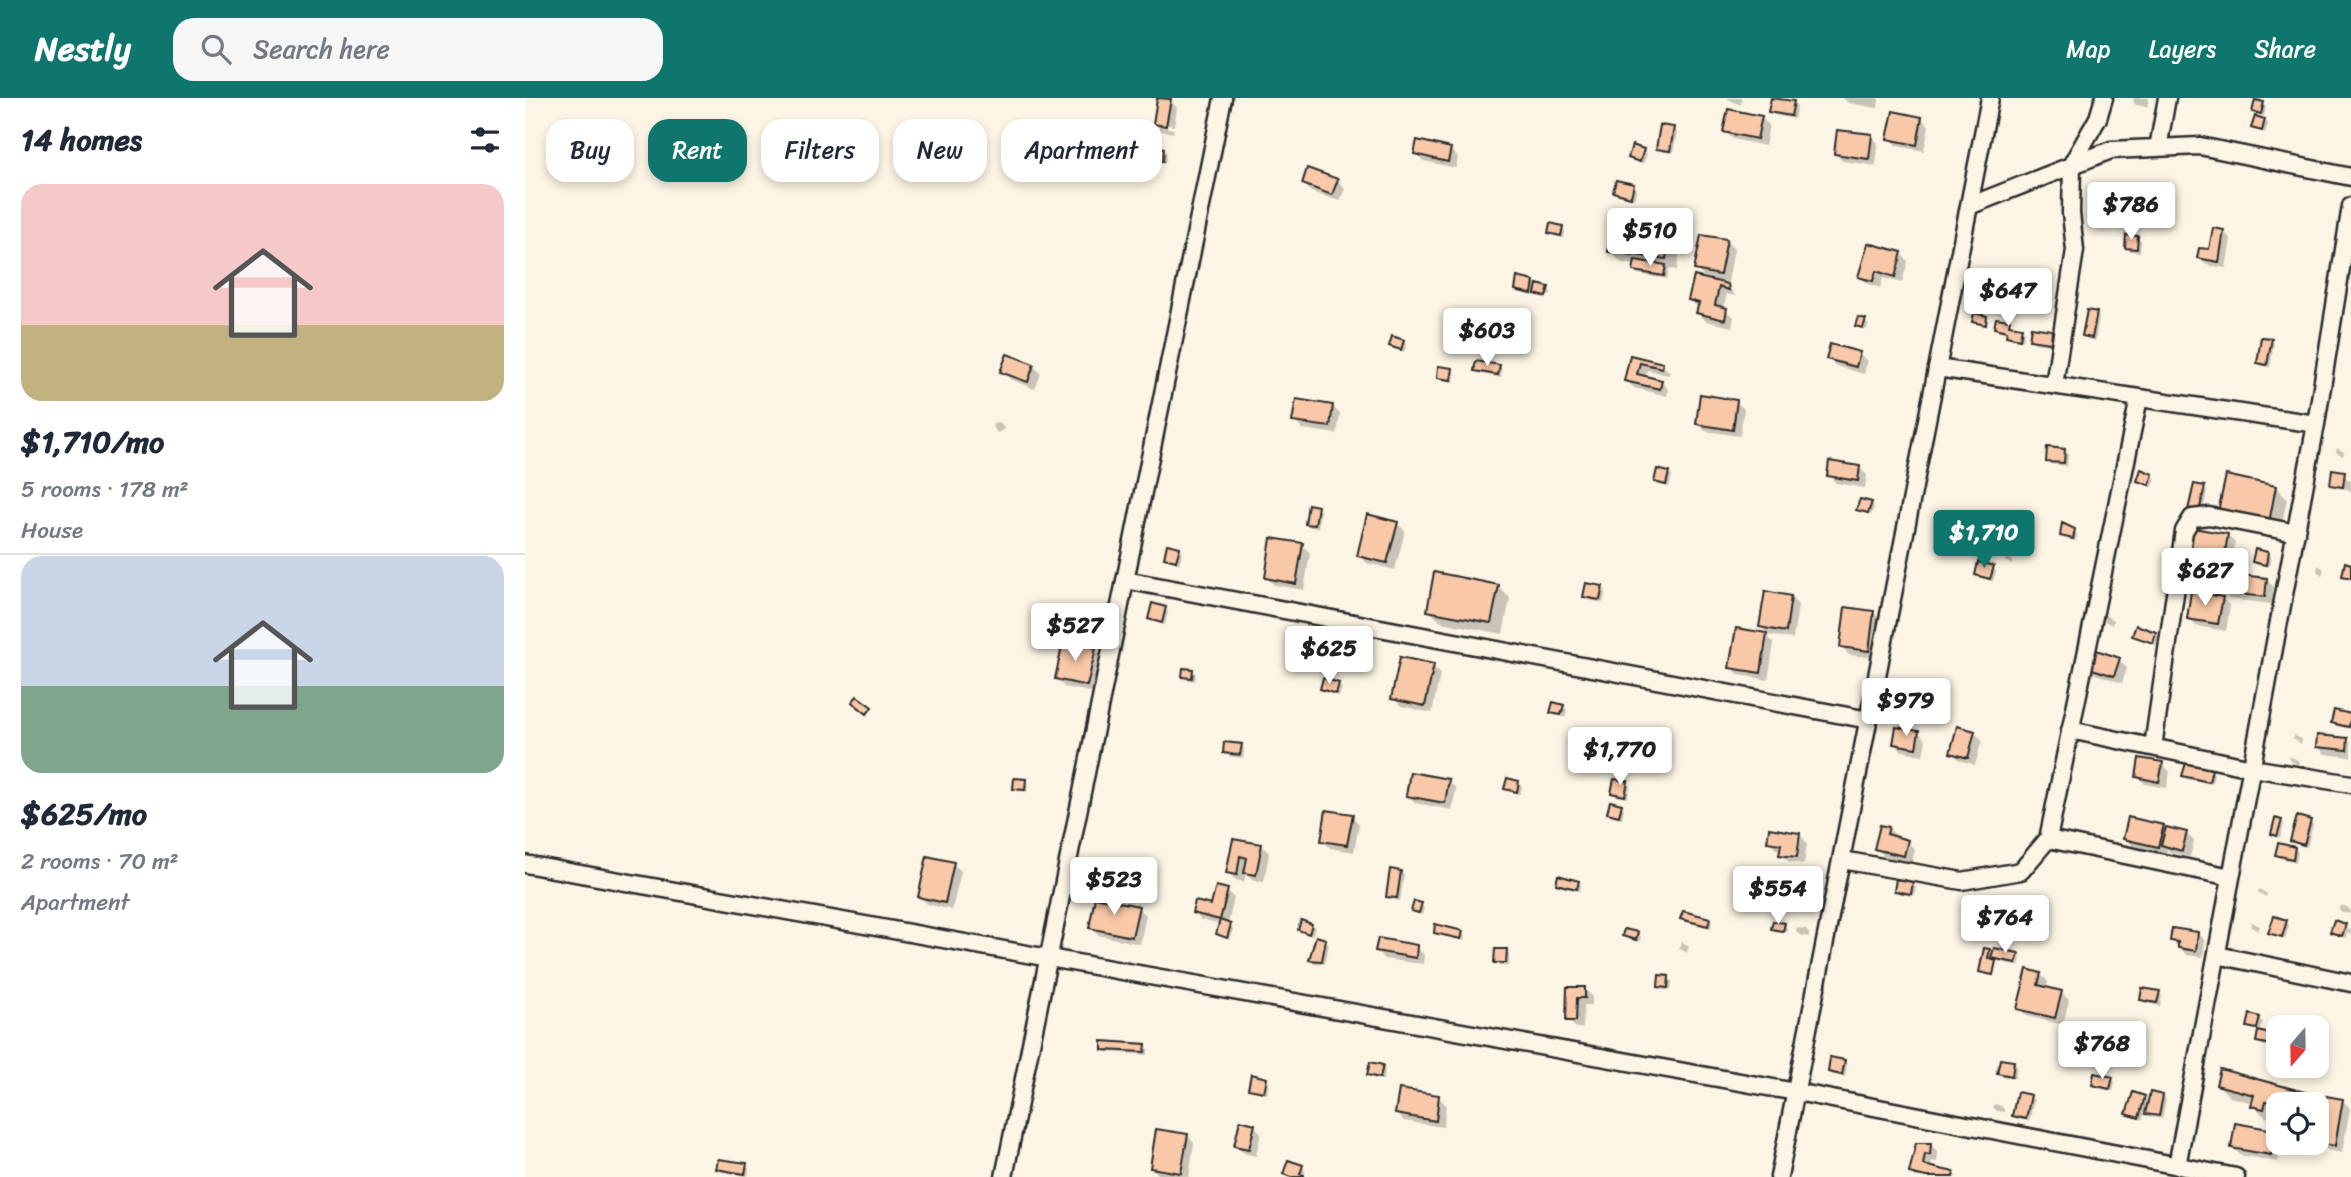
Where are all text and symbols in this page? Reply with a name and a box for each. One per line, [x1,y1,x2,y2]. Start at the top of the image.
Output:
search box [173,18,663,81]
text: Nestly [35,20,131,78]
text: Search here [253,26,390,72]
text: Map [2066,28,2111,70]
text: Layers [2149,28,2216,70]
text: Share [2254,28,2316,70]
icon: search [197,30,235,68]
text: 14 homes [21,113,142,167]
chip: Buy [546,119,634,182]
chip: Rent [648,119,747,182]
chip: Filters [761,119,879,182]
chip: New [893,119,987,182]
chip: Apartment [1001,119,1162,182]
icon: filters [466,121,504,159]
pin: $786 [2090,183,2172,242]
text: $786 [2103,184,2159,225]
pin: $510 [1609,208,1691,268]
text: $510 [1623,210,1677,251]
icon: home [200,230,326,356]
pin: $647 [1967,268,2049,328]
text: $647 [1980,270,2036,311]
pin: $603 [1446,308,1528,368]
text: $603 [1459,310,1515,351]
text: $1,710/mo [21,415,164,469]
text: 5 rooms · 178 m² [21,469,189,510]
text: House [21,510,83,551]
pin: $1,710 [1927,510,2041,570]
text: $1,710 [1949,512,2019,553]
pin: $627 [2164,548,2246,608]
text: $627 [2178,550,2232,591]
icon: home [200,602,326,728]
pin: $527 [1034,603,1116,663]
text: $527 [1047,605,1103,646]
pin: $625 [1288,626,1370,686]
text: $625 [1301,628,1357,669]
pin: $979 [1865,678,1947,738]
text: $979 [1878,680,1934,721]
pin: $1,770 [1563,728,1677,787]
text: $1,770 [1584,729,1656,770]
text: $625/mo [21,787,147,841]
text: 2 rooms · 70 m² [21,841,179,882]
pin: $523 [1073,858,1155,917]
text: $523 [1086,859,1142,900]
pin: $554 [1737,866,1819,926]
text: $554 [1749,868,1807,909]
text: Apartment [21,882,130,923]
pin: $764 [1964,896,2046,955]
text: $764 [1977,897,2033,938]
north arrow [2266,1015,2329,1078]
map controls [2266,1015,2329,1155]
pin: $768 [2061,1021,2143,1081]
text: $768 [2074,1023,2130,1064]
button: locate [2266,1092,2329,1155]

